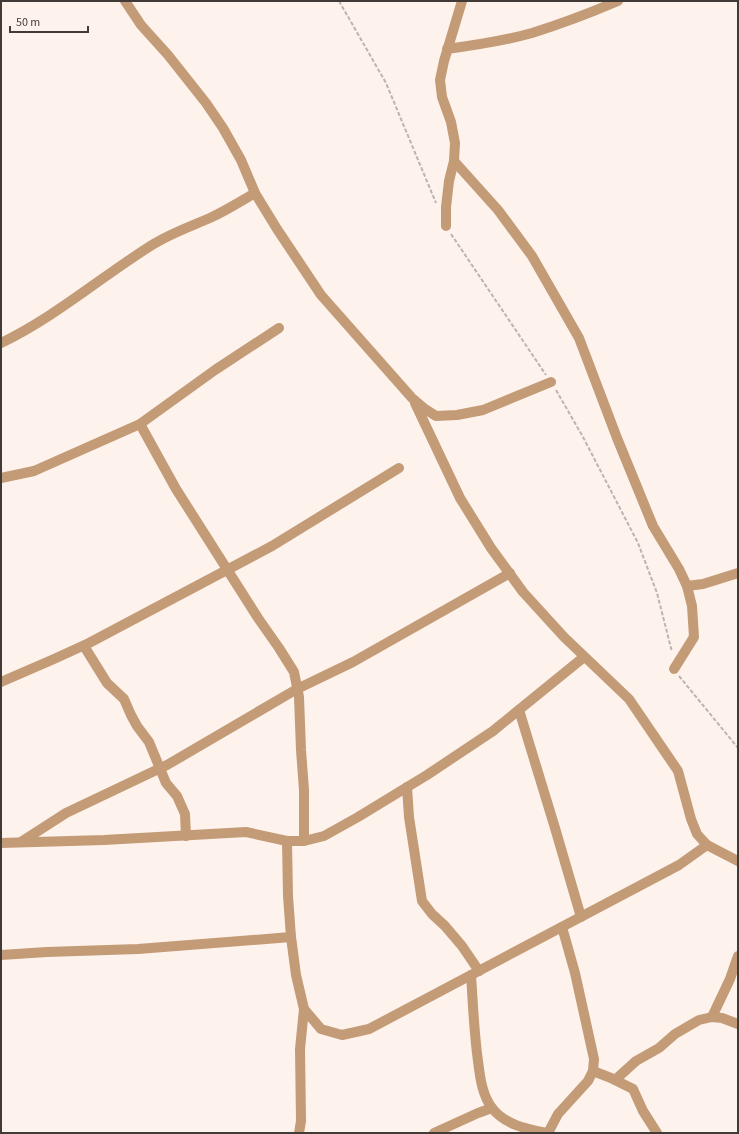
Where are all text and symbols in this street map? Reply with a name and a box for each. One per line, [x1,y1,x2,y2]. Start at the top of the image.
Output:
scale bar [10,8,88,34]
text: 50 m [16,14,40,31]

